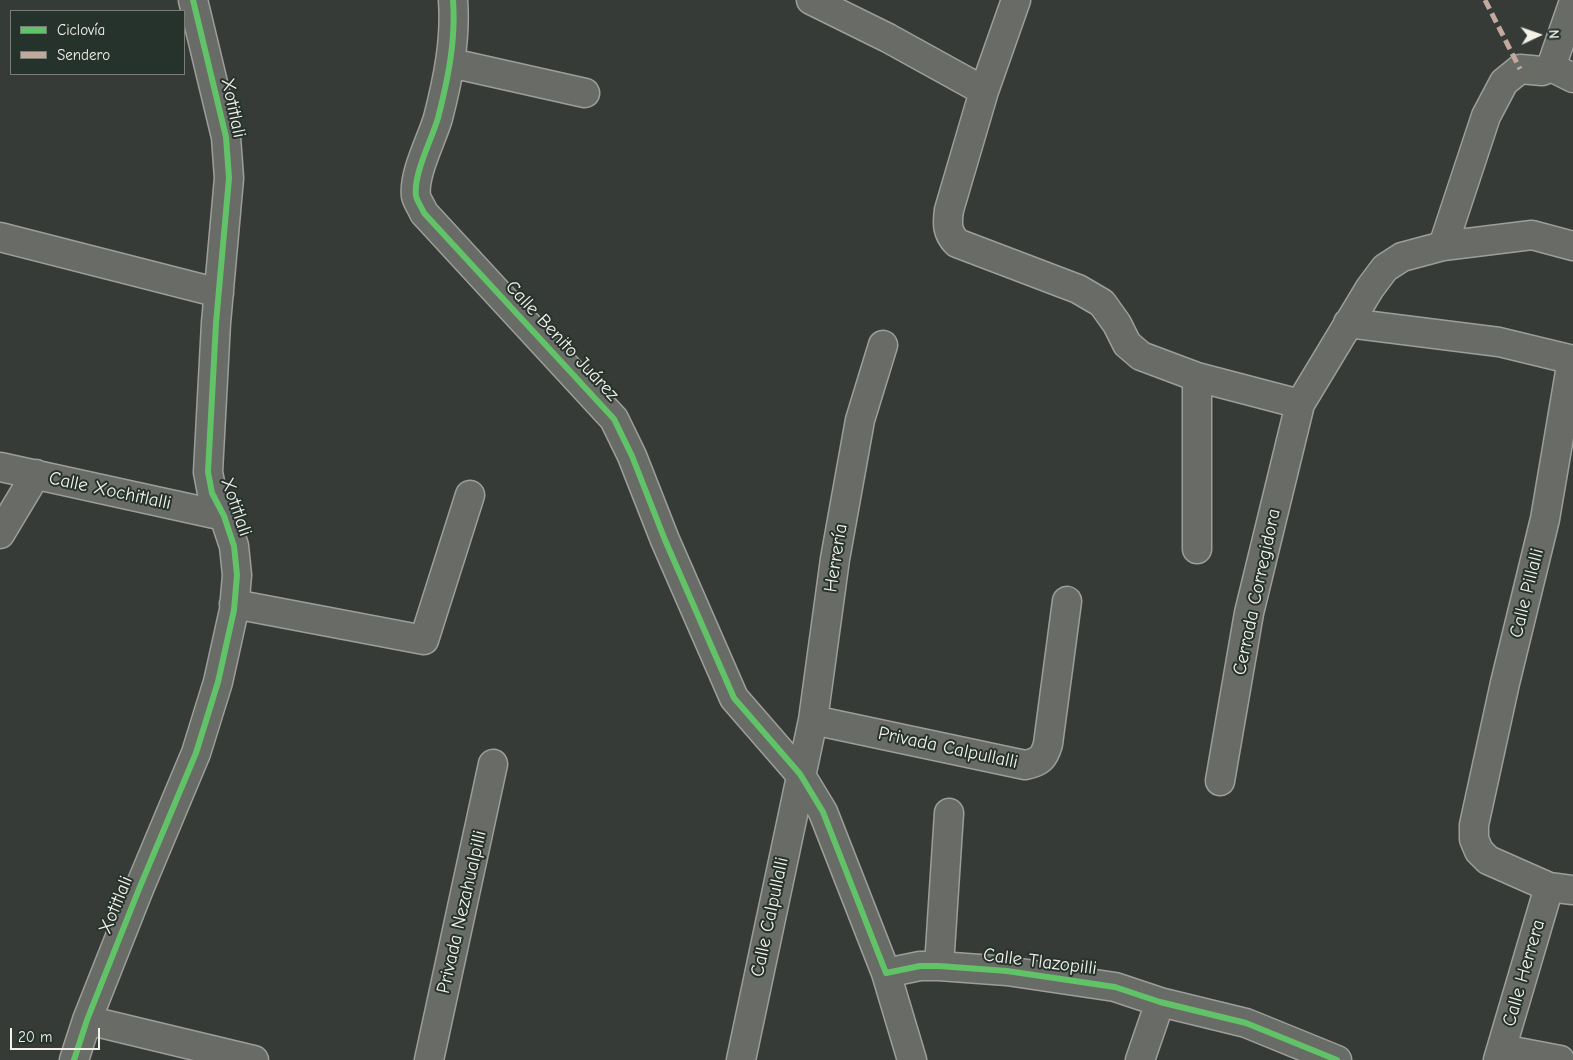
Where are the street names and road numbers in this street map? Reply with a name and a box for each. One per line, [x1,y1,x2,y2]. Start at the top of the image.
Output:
street label: Xotitlali [216,76,250,140]
street label: Calle Benito Juárez [500,276,624,406]
street label: Calle Xochitlalli [47,467,173,515]
street label: Xotitlali [215,475,257,539]
street label: Cerrada Corregidora [1228,507,1286,677]
street label: Herrería [819,522,853,594]
street label: Calle Pillalli [1505,546,1549,640]
street label: Privada Calpullalli [876,722,1020,774]
street label: Privada Nezahualpilli [432,828,492,996]
street label: Calle Calpullalli [746,855,794,979]
street label: Xotitlali [94,873,138,937]
street label: Calle Herrera [1498,917,1550,1029]
street label: Calle Tlazopilli [982,944,1098,980]

